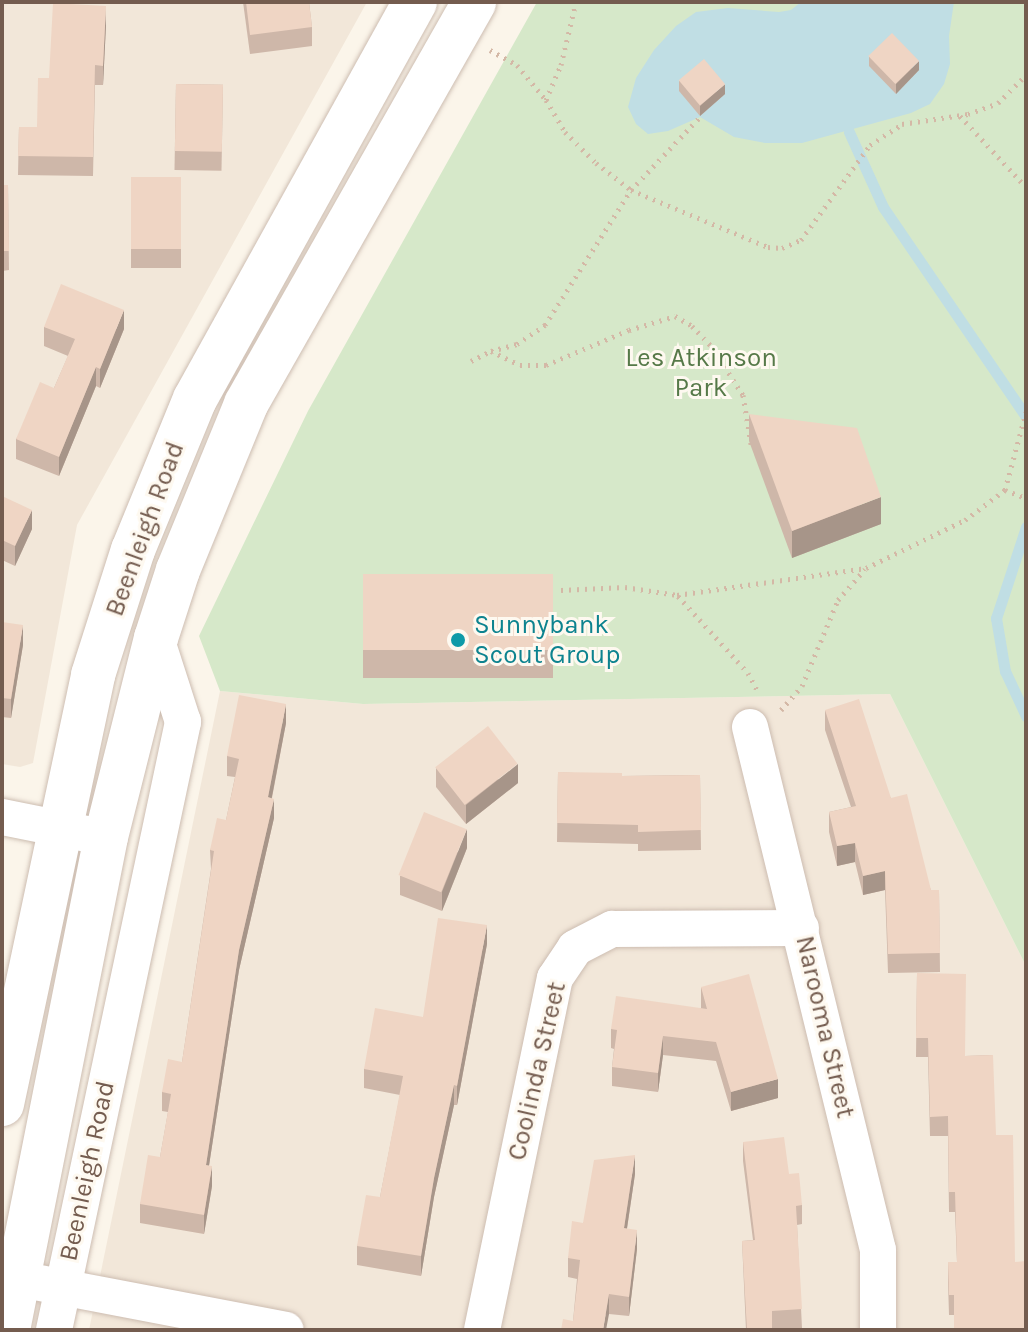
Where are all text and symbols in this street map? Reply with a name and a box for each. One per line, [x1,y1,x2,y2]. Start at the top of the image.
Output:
park label: Les Atkinson Park [625,342,777,404]
street label: Beenleigh Road [99,438,191,620]
place label: Sunnybank Scout Group [474,609,620,670]
marker: Sunnybank Scout Group [449,631,467,649]
street label: Narooma Street [789,933,861,1121]
street label: Coolinda Street [501,979,573,1163]
street label: Beenleigh Road [53,1078,121,1264]

